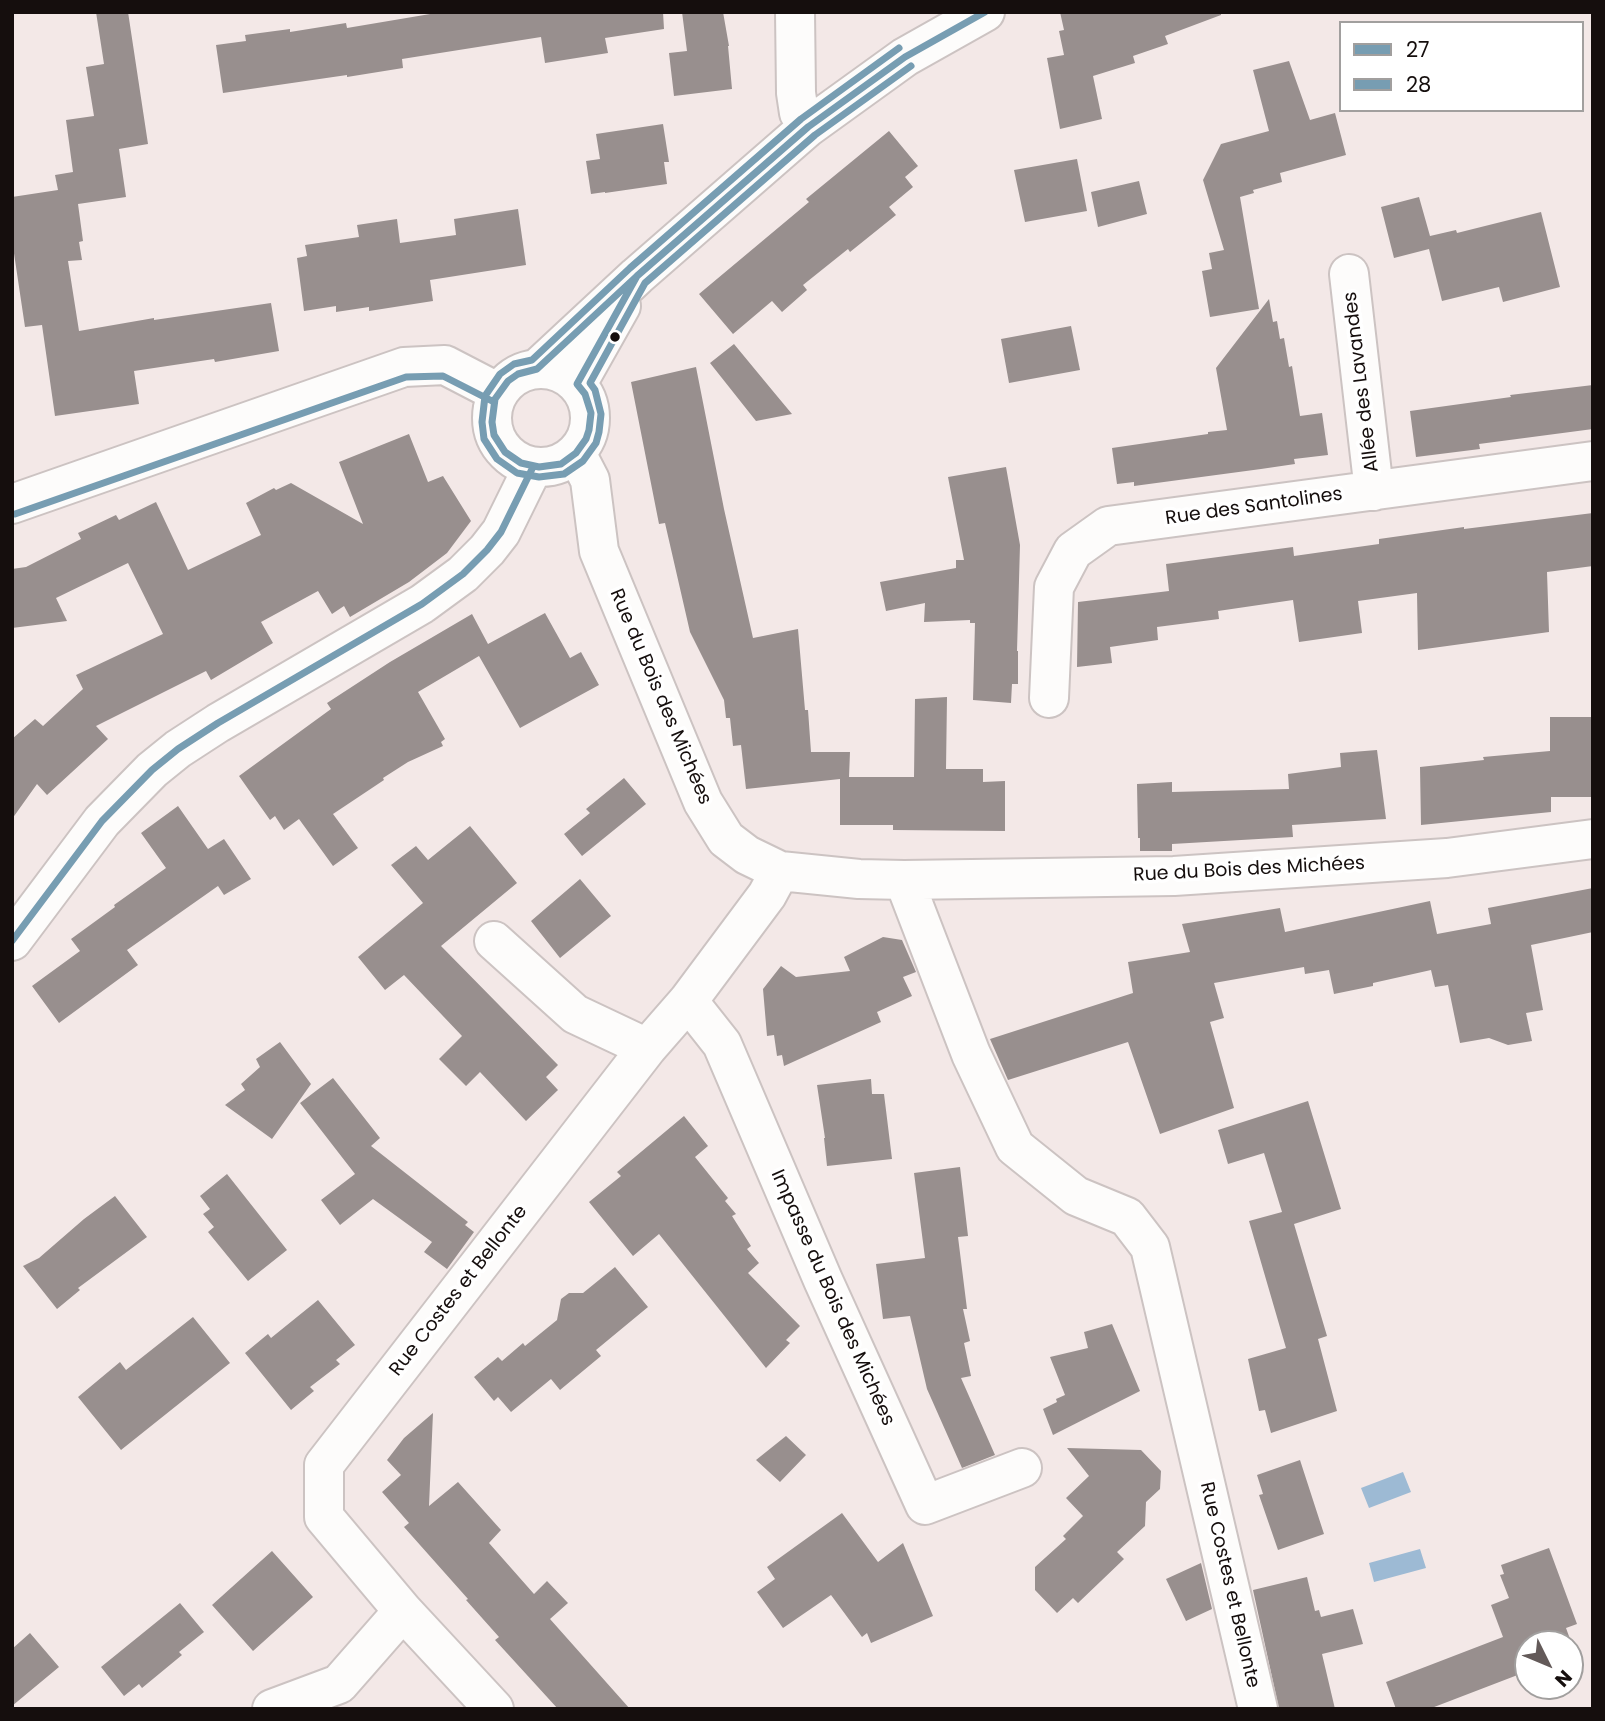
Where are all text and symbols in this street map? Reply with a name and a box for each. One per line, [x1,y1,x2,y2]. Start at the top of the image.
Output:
legend [1339,21,1584,112]
text: 27 [1406,35,1430,64]
text: 28 [1406,70,1431,99]
street label: Allée des Lavandes [1340,290,1384,474]
unlabelled marker [608,330,622,344]
street label: Rue des Santolines [1164,483,1344,531]
street label: Rue du Bois des Michées [604,586,716,808]
street label: Rue du Bois des Michées [1133,853,1365,887]
street label: Impasse du Bois des Michées [765,1166,899,1430]
street label: Rue Costes et Bellonte [385,1201,533,1381]
street label: Rue Costes et Bellonte [1194,1480,1264,1690]
north arrow [1514,1630,1584,1700]
text: N [1549,1664,1578,1693]

